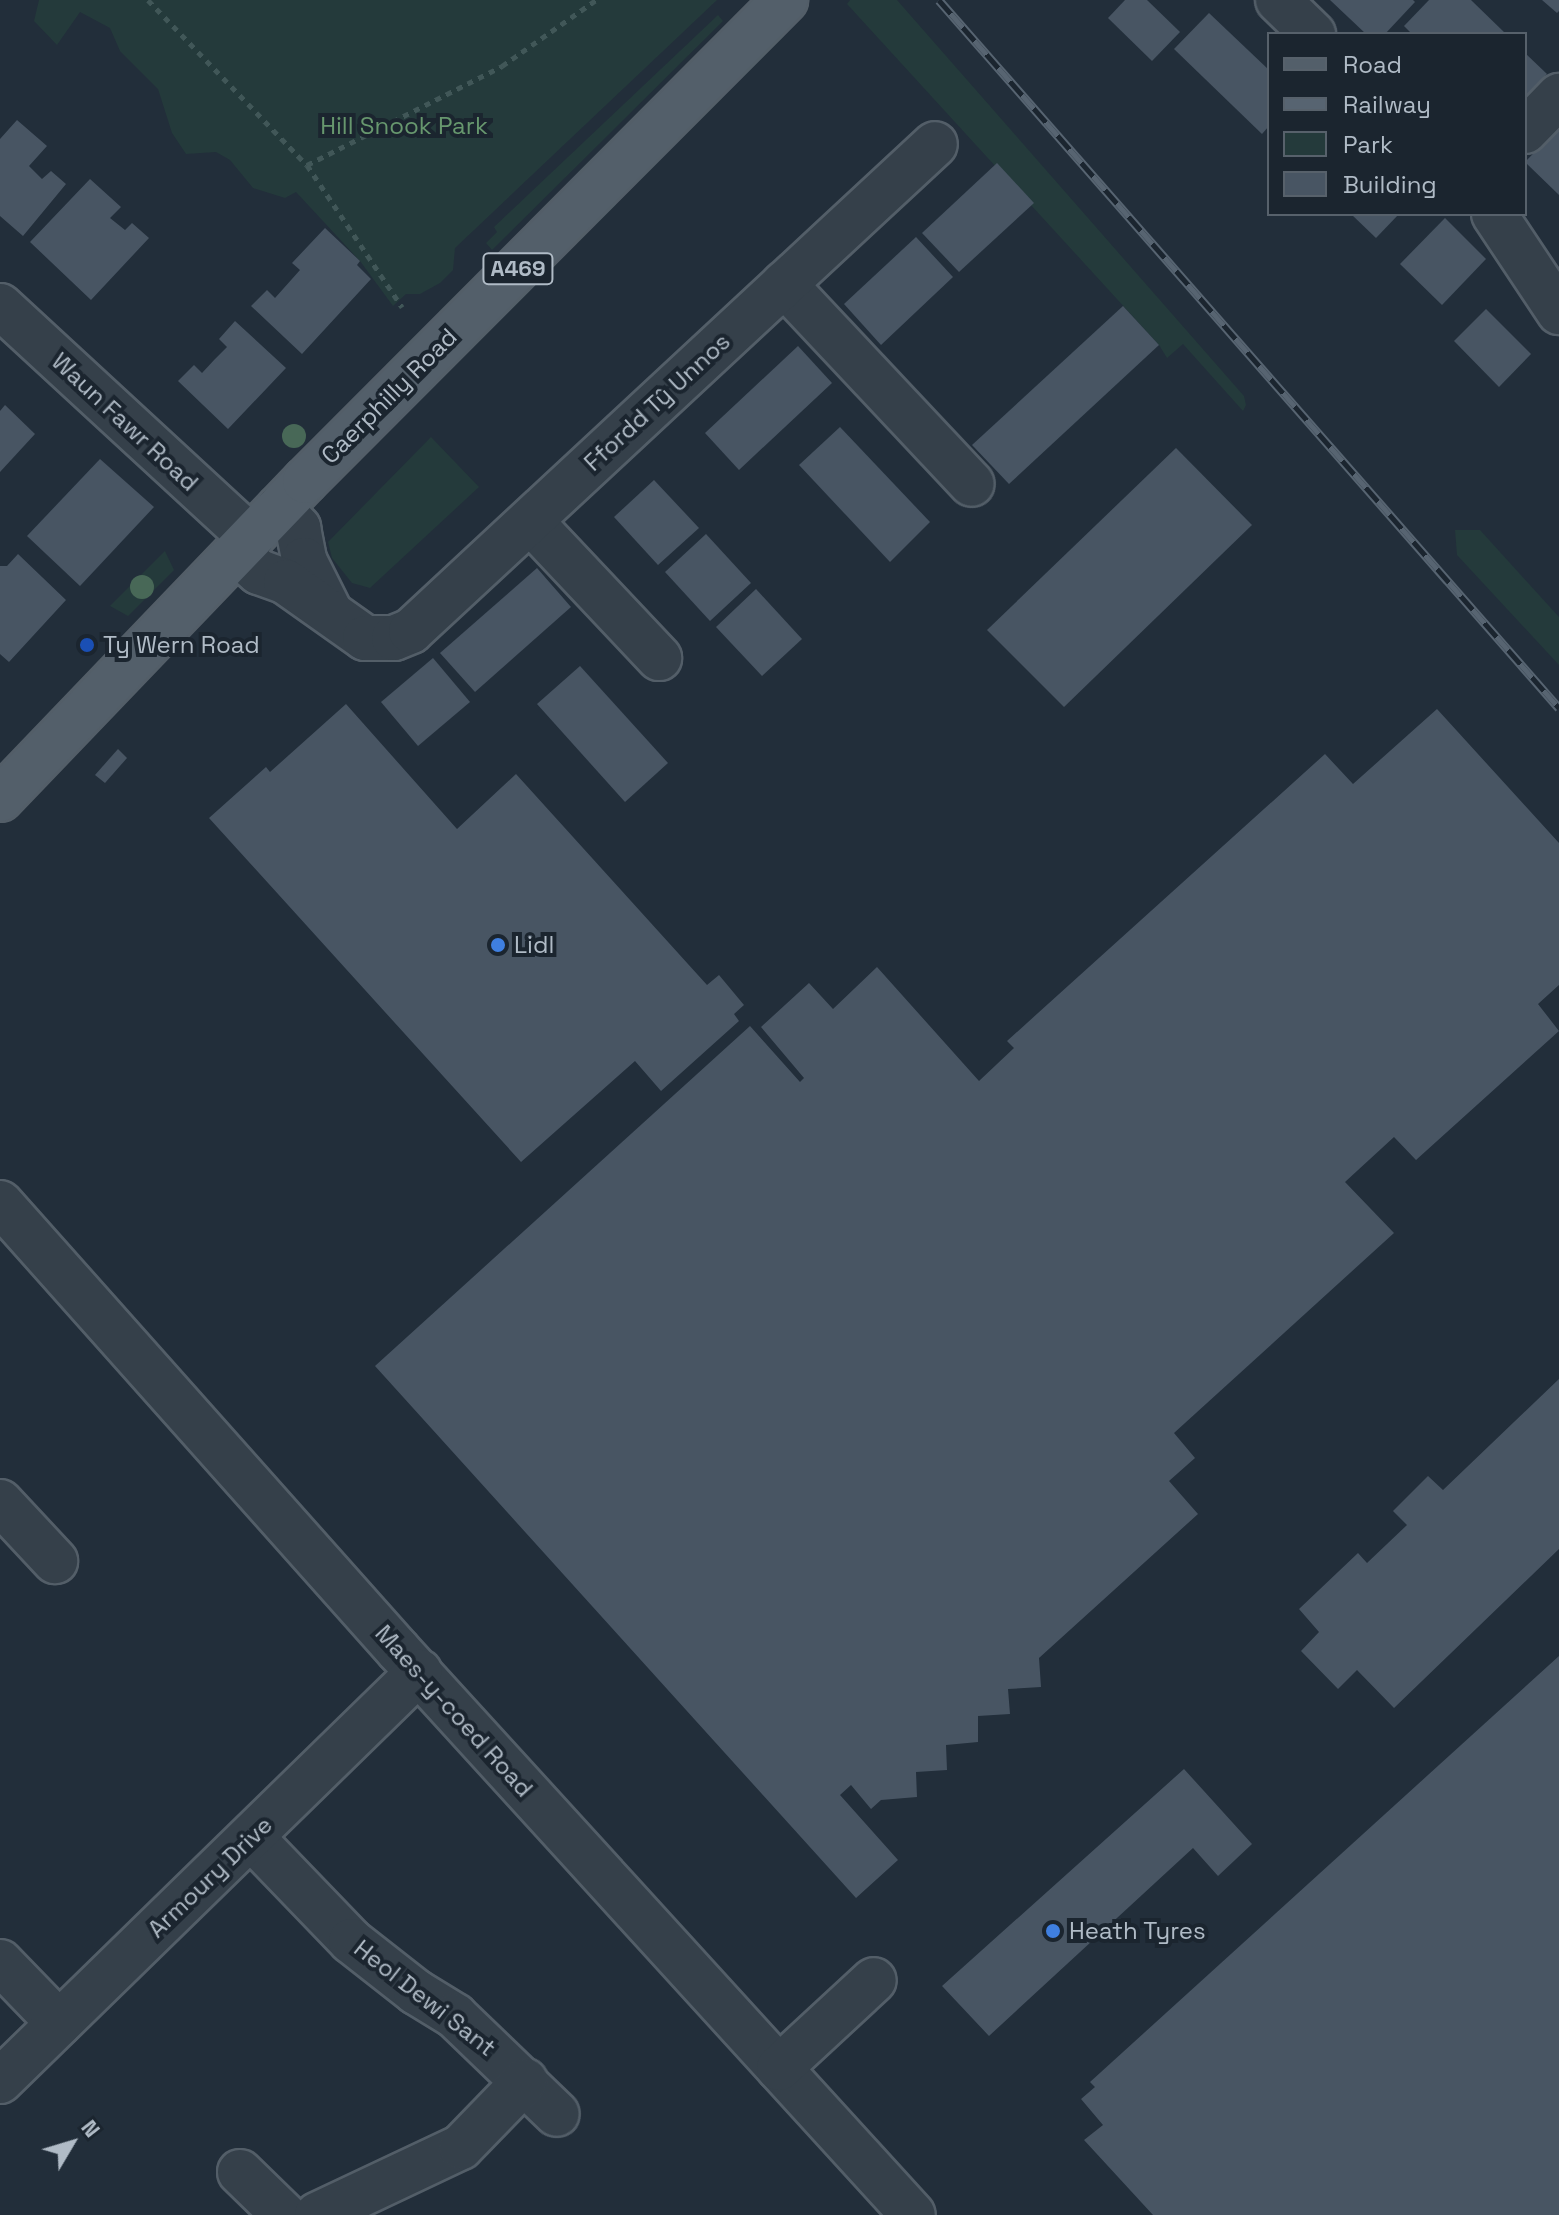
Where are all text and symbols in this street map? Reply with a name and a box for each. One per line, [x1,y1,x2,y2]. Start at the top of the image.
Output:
legend [1267,32,1527,216]
text: Road [1343,49,1402,80]
text: Railway [1343,89,1431,120]
park label: Hill Snook Park [320,112,488,140]
text: Park [1343,129,1393,160]
text: Building [1343,169,1437,200]
road number: A469 [482,251,554,287]
street label: Caerphilly Road [315,322,463,470]
street label: Ffordd Tŷ Unnos [578,327,736,477]
street label: Waun Fawr Road [46,347,204,497]
place label: Ty Wern Road [103,631,260,659]
marker: Ty Wern Road [78,636,96,654]
place label: Lidl [514,931,554,959]
marker: Lidl [489,936,507,954]
street label: Maes-y-coed Road [369,1619,539,1803]
street label: Armoury Drive [142,1810,278,1944]
place label: Heath Tyres [1069,1917,1206,1945]
marker: Heath Tyres [1044,1922,1062,1940]
street label: Heol Dewi Sant [348,1934,502,2062]
north arrow [32,2103,112,2183]
text: N [75,2114,106,2143]

